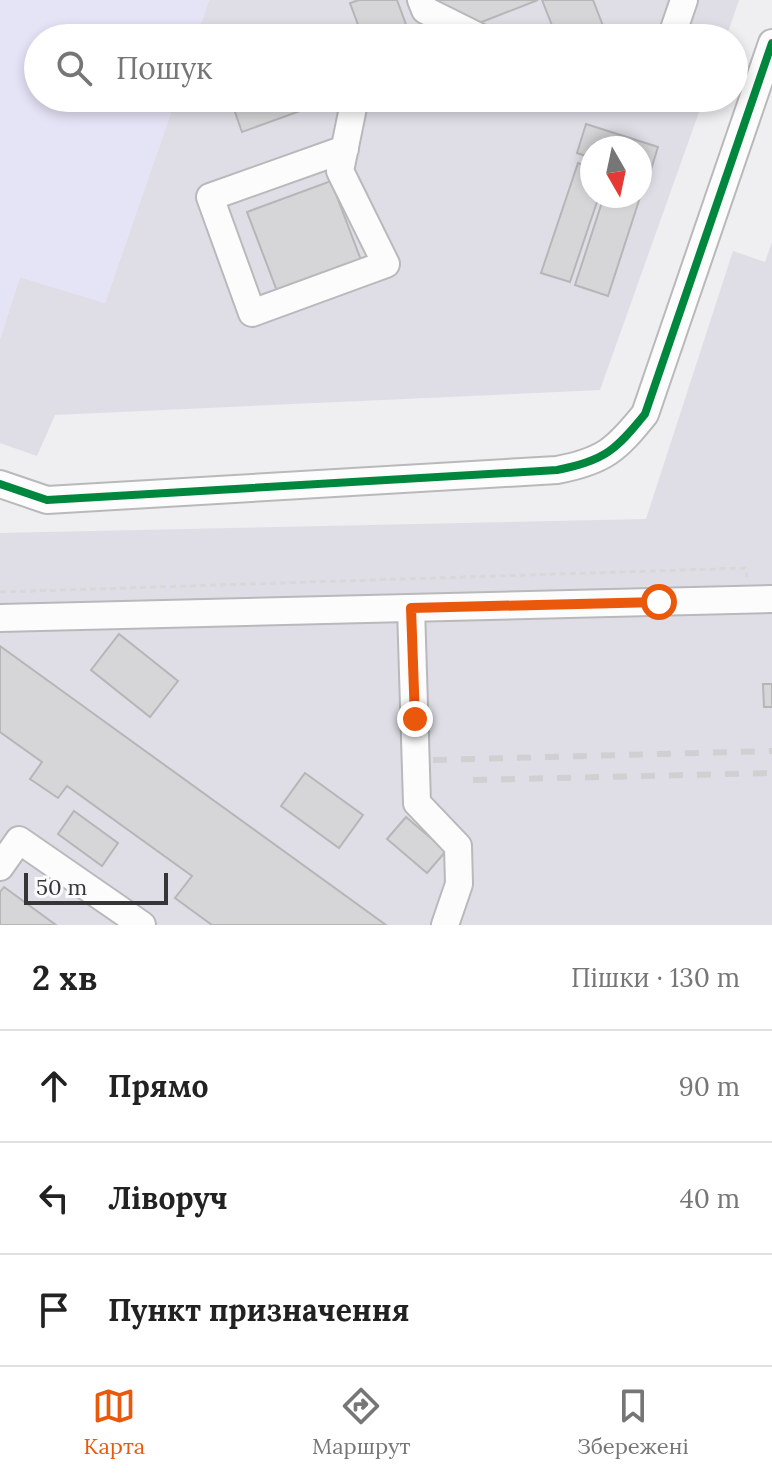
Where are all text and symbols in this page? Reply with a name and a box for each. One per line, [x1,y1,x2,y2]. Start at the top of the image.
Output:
search box [24,24,748,112]
icon: search [52,46,96,90]
text: Пошук [116,49,212,87]
north arrow [580,136,652,208]
route start [641,584,677,620]
route end [397,701,433,737]
scale bar [24,869,168,905]
text: 50 m [36,873,87,901]
text: 2 хв [32,956,97,999]
text: Пішки · 130 m [571,961,740,994]
icon: ahead [32,1064,76,1108]
text: Прямо [108,1067,209,1105]
text: 90 m [679,1070,740,1103]
icon: left [32,1176,76,1220]
text: Ліворуч [108,1179,228,1217]
text: 40 m [680,1182,740,1215]
icon: arrive [32,1288,76,1332]
text: Пункт призначення [108,1291,410,1329]
tab: Карта [83,1384,145,1460]
tab: Маршрут [312,1384,410,1460]
tab: Збережені [577,1384,689,1460]

